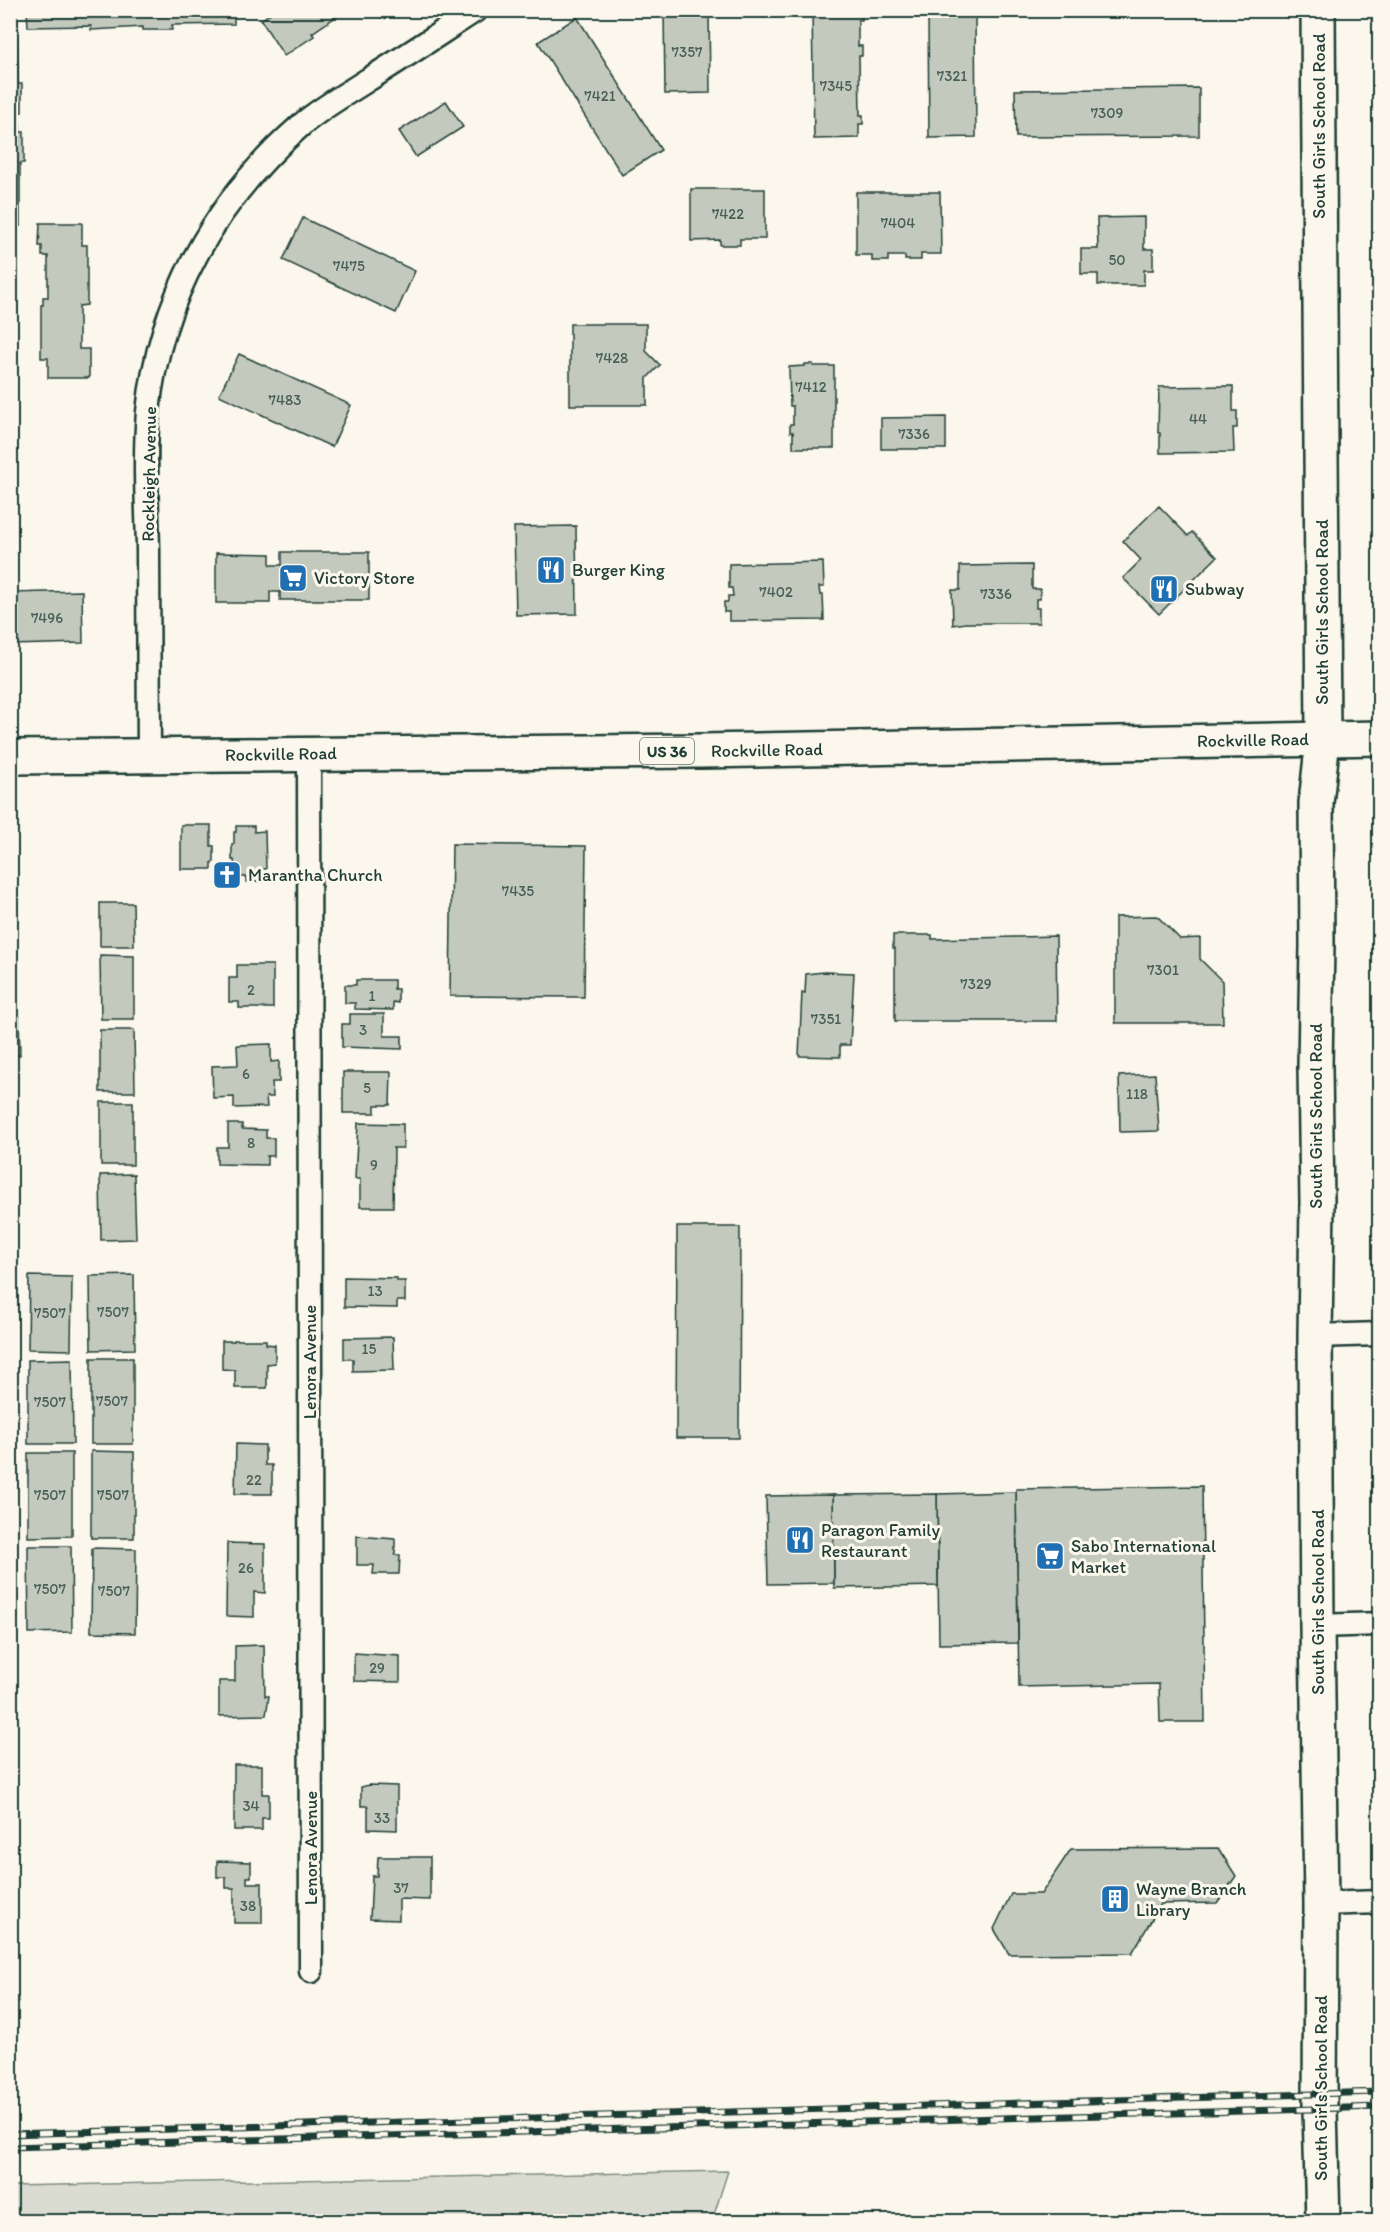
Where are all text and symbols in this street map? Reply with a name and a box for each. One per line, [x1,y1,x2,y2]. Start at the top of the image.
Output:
street label: South Girls School Road [1308,33,1330,219]
house number: 7357 [672,43,703,61]
house number: 7321 [937,67,967,85]
house number: 7345 [820,77,852,95]
house number: 7421 [584,87,616,105]
house number: 7309 [1091,104,1124,122]
house number: 7422 [712,205,744,223]
house number: 7404 [881,214,915,232]
house number: 50 [1108,251,1126,269]
house number: 7475 [333,257,365,275]
house number: 7428 [596,349,628,367]
house number: 7412 [795,378,827,396]
house number: 7483 [269,391,301,409]
street label: Rockleigh Avenue [137,406,161,542]
house number: 44 [1189,410,1207,428]
house number: 7336 [898,425,930,443]
street label: South Girls School Road [1311,519,1333,705]
restaurant icon: Burger King [535,554,567,586]
place label: Burger King [572,559,666,581]
supermarket icon: Victory Store [277,562,309,594]
place label: Victory Store [314,567,415,589]
restaurant icon: Subway [1148,573,1180,605]
place label: Subway [1185,578,1245,600]
house number: 7402 [759,583,793,601]
house number: 7336 [980,585,1012,603]
house number: 7496 [31,609,63,627]
street label: Rockville Road [1197,728,1309,752]
road number: US 36 [640,738,694,764]
street label: Rockville Road [711,738,823,762]
street label: Rockville Road [225,742,337,766]
church icon: Marantha Church [211,859,243,891]
place label: Marantha Church [248,864,382,886]
house number: 7435 [502,882,534,900]
house number: 7301 [1147,961,1179,979]
house number: 7329 [960,975,992,993]
house number: 2 [247,981,255,999]
house number: 1 [369,987,376,1005]
house number: 7351 [811,1010,841,1028]
house number: 3 [359,1021,367,1039]
street label: South Girls School Road [1305,1023,1327,1209]
house number: 6 [242,1065,250,1083]
house number: 5 [363,1079,371,1097]
house number: 118 [1126,1085,1148,1103]
house number: 8 [247,1134,255,1152]
house number: 9 [370,1156,378,1174]
house number: 13 [367,1282,383,1300]
house number: 7507 [97,1303,130,1321]
house number: 7507 [34,1304,67,1322]
street label: Lenora Avenue [299,1305,321,1419]
house number: 15 [362,1340,377,1358]
house number: 7507 [96,1392,129,1410]
house number: 7507 [34,1393,67,1411]
house number: 22 [246,1471,262,1489]
house number: 7507 [34,1486,67,1504]
house number: 7507 [97,1486,130,1504]
street label: South Girls School Road [1307,1509,1329,1695]
place label: Paragon Family Restaurant [821,1519,940,1562]
restaurant icon: Paragon Family Restaurant [784,1524,816,1556]
place label: Sabo International Market [1071,1535,1216,1578]
supermarket icon: Sabo International Market [1034,1540,1066,1572]
house number: 26 [238,1559,254,1577]
house number: 7507 [34,1580,67,1598]
house number: 7507 [98,1582,131,1600]
house number: 29 [369,1659,385,1677]
street label: Lenora Avenue [300,1791,322,1905]
house number: 34 [242,1797,260,1815]
house number: 33 [374,1809,390,1827]
place label: Wayne Branch Library [1136,1878,1247,1921]
house number: 37 [393,1879,409,1897]
building icon: Wayne Branch Library [1099,1883,1131,1915]
house number: 38 [240,1897,256,1915]
street label: South Girls School Road [1310,1995,1332,2181]

